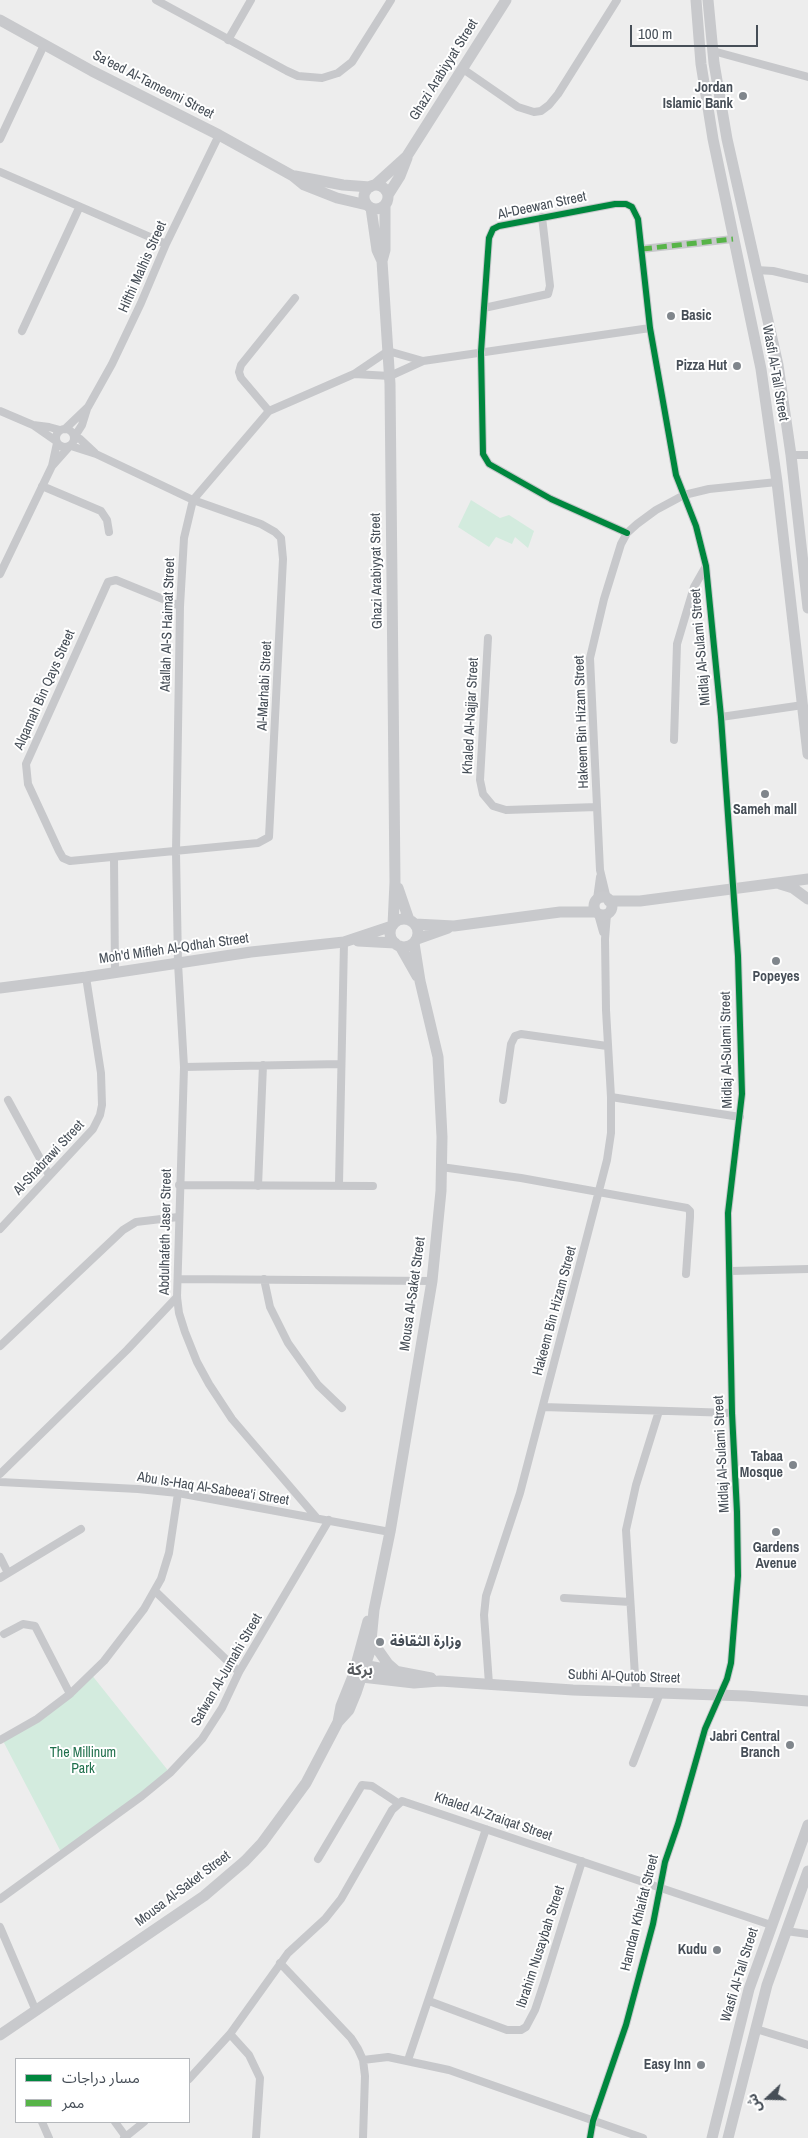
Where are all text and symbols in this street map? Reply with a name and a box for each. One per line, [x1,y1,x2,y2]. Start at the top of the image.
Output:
scale bar [633,15,760,47]
street label: Ghazi Arabiyyat Street [406,16,482,124]
text: 100 m [638,23,672,44]
street label: Sa'eed Al-Tameemi Street [90,47,216,123]
place label: Jordan Islamic Bank [663,80,733,112]
marker: Jordan Islamic Bank [737,90,749,102]
street label: Al-Deewan Street [496,188,588,224]
street label: Hifthi Malhis Street [115,219,171,315]
place label: Basic [681,308,712,324]
marker: Basic [665,310,677,322]
street label: Wasfi Al-Tall Street [758,324,792,422]
place label: Pizza Hut [676,358,727,374]
marker: Pizza Hut [731,360,743,372]
street label: Ghazi Arabiyyat Street [368,513,386,629]
street label: Atallah Al-S Haimat Street [157,558,179,692]
street label: Midlaj Al-Sulami Street [688,588,714,706]
street label: Alqamah Bin Qays Street [11,627,79,753]
street label: Al-Marhabi Street [254,641,276,731]
street label: Hakeem Bin Hizam Street [571,655,593,789]
street label: Khaled Al-Najjar Street [460,657,482,775]
marker: Sameh mall [759,788,771,800]
place label: Sameh mall [733,802,797,818]
street label: Moh'd Mifleh Al-Qdhah Street [98,930,250,968]
marker: Popeyes [770,955,782,967]
place label: Popeyes [752,969,800,985]
street label: Midlaj Al-Sulami Street [718,991,736,1109]
street label: Al-Shabrawi Street [10,1117,88,1199]
street label: Abdulhafeth Jaser Street [156,1169,176,1295]
street label: Mousa Al-Saket Street [397,1236,429,1352]
street label: Hakeem Bin Hizam Street [530,1244,580,1378]
street label: Midlaj Al-Sulami Street [711,1395,733,1513]
place label: Tabaa Mosque [740,1449,783,1481]
marker: Tabaa Mosque [787,1459,799,1471]
street label: Abu Is-Haq Al-Sabeea'i Street [136,1469,290,1509]
marker: Gardens Avenue [770,1526,782,1538]
place label: Gardens Avenue [753,1540,799,1572]
street label: Safwan Al-Jumahi Street [188,1611,266,1729]
place label: وزارة الثقافة [390,1634,462,1650]
marker: وزارة الثقافة [374,1636,386,1648]
district label: بركة [347,1662,373,1680]
street label: Subhi Al-Qutob Street [568,1667,680,1687]
place label: Jabri Central Branch [710,1729,780,1761]
marker: Jabri Central Branch [784,1739,796,1751]
park label: The Millinum Park [50,1745,116,1778]
street label: Khaled Al-Zraiqat Street [432,1789,554,1845]
street label: Mousa Al-Saket Street [132,1848,234,1930]
street label: Hamdan Khlaifat Street [617,1853,663,1973]
street label: Ibrahim Nusaybah Street [513,1884,569,2010]
street label: Wasfi Al-Tall Street [718,1926,762,2024]
place label: Kudu [678,1942,707,1958]
marker: Kudu [711,1944,723,1956]
place label: Easy Inn [644,2057,691,2073]
legend [15,2058,190,2123]
marker: Easy Inn [695,2059,707,2071]
text: مسار دراجات [62,2067,140,2088]
north arrow [743,2073,793,2123]
text: ش [742,2091,766,2116]
text: ممر [62,2092,85,2113]

